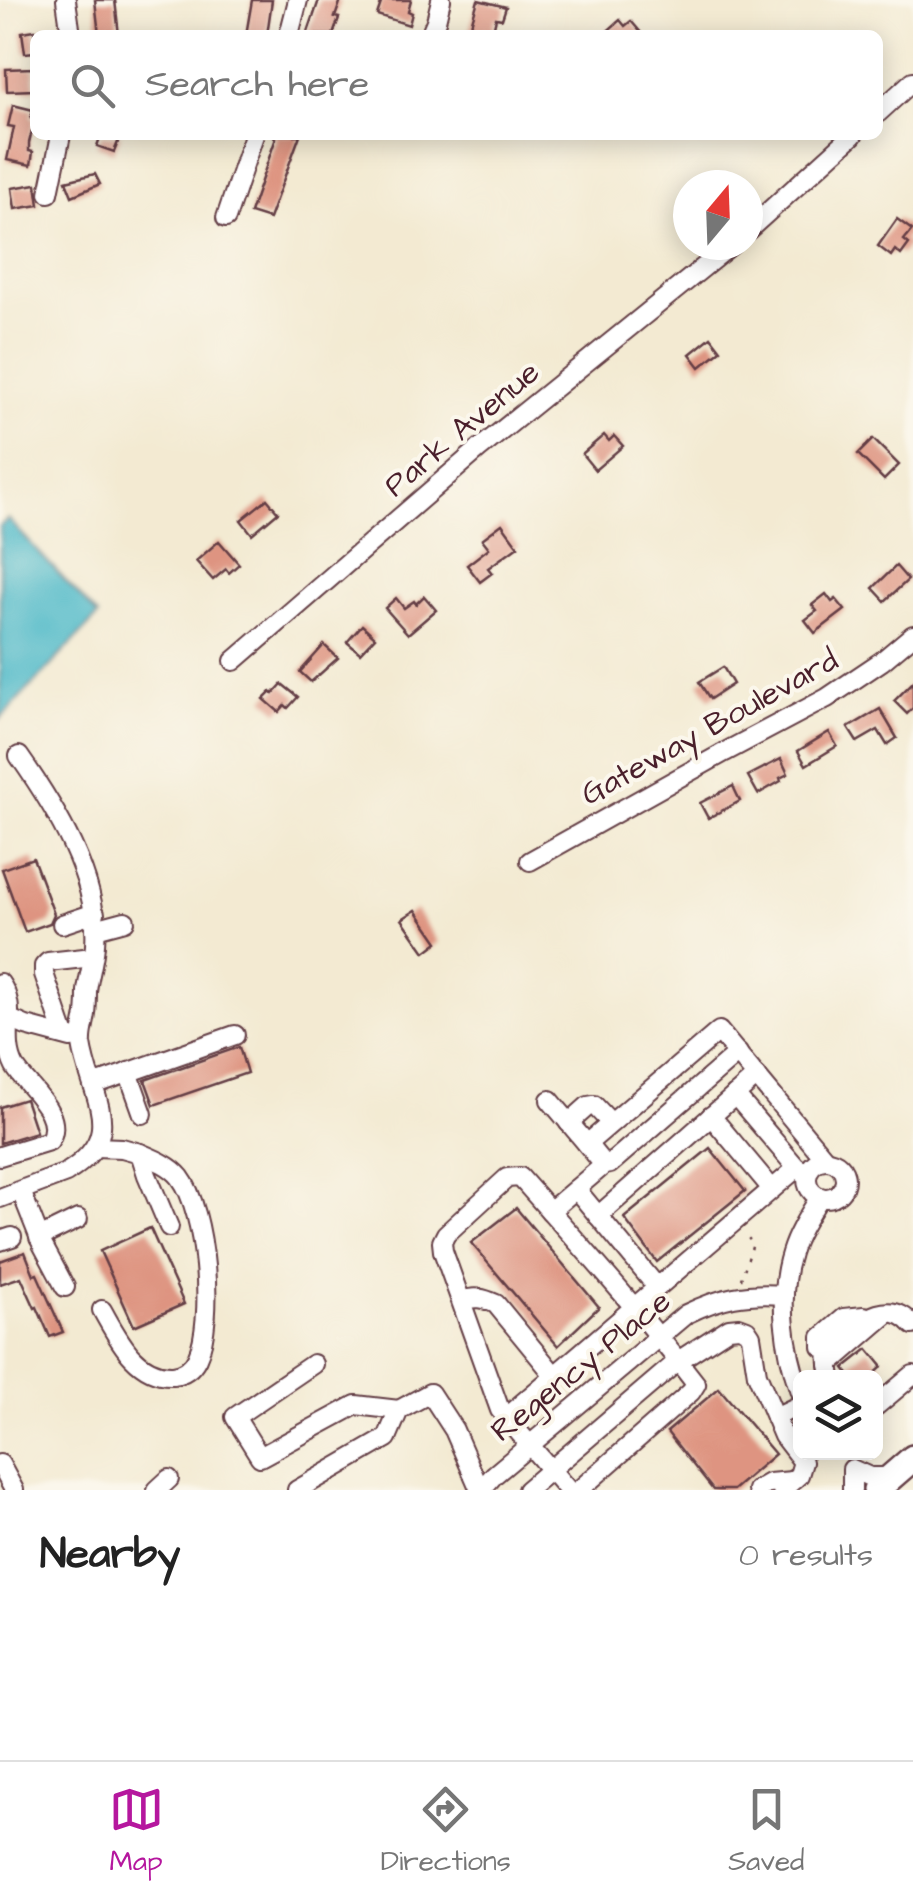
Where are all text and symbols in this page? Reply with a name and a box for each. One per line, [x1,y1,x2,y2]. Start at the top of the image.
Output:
search box [30,30,883,140]
icon: search [65,58,120,113]
text: Search here [145,59,369,111]
north arrow [673,170,763,260]
street label: Park Avenue [374,351,550,508]
street label: Gateway Boulevard [573,638,846,817]
street label: Regency Place [481,1280,681,1453]
map controls [793,1370,883,1460]
button: layers [793,1370,883,1460]
text: Nearby [40,1526,180,1584]
text: 0 results [739,1533,873,1578]
tab: Map [109,1782,164,1881]
tab: Directions [381,1782,511,1881]
tab: Saved [728,1782,804,1881]

